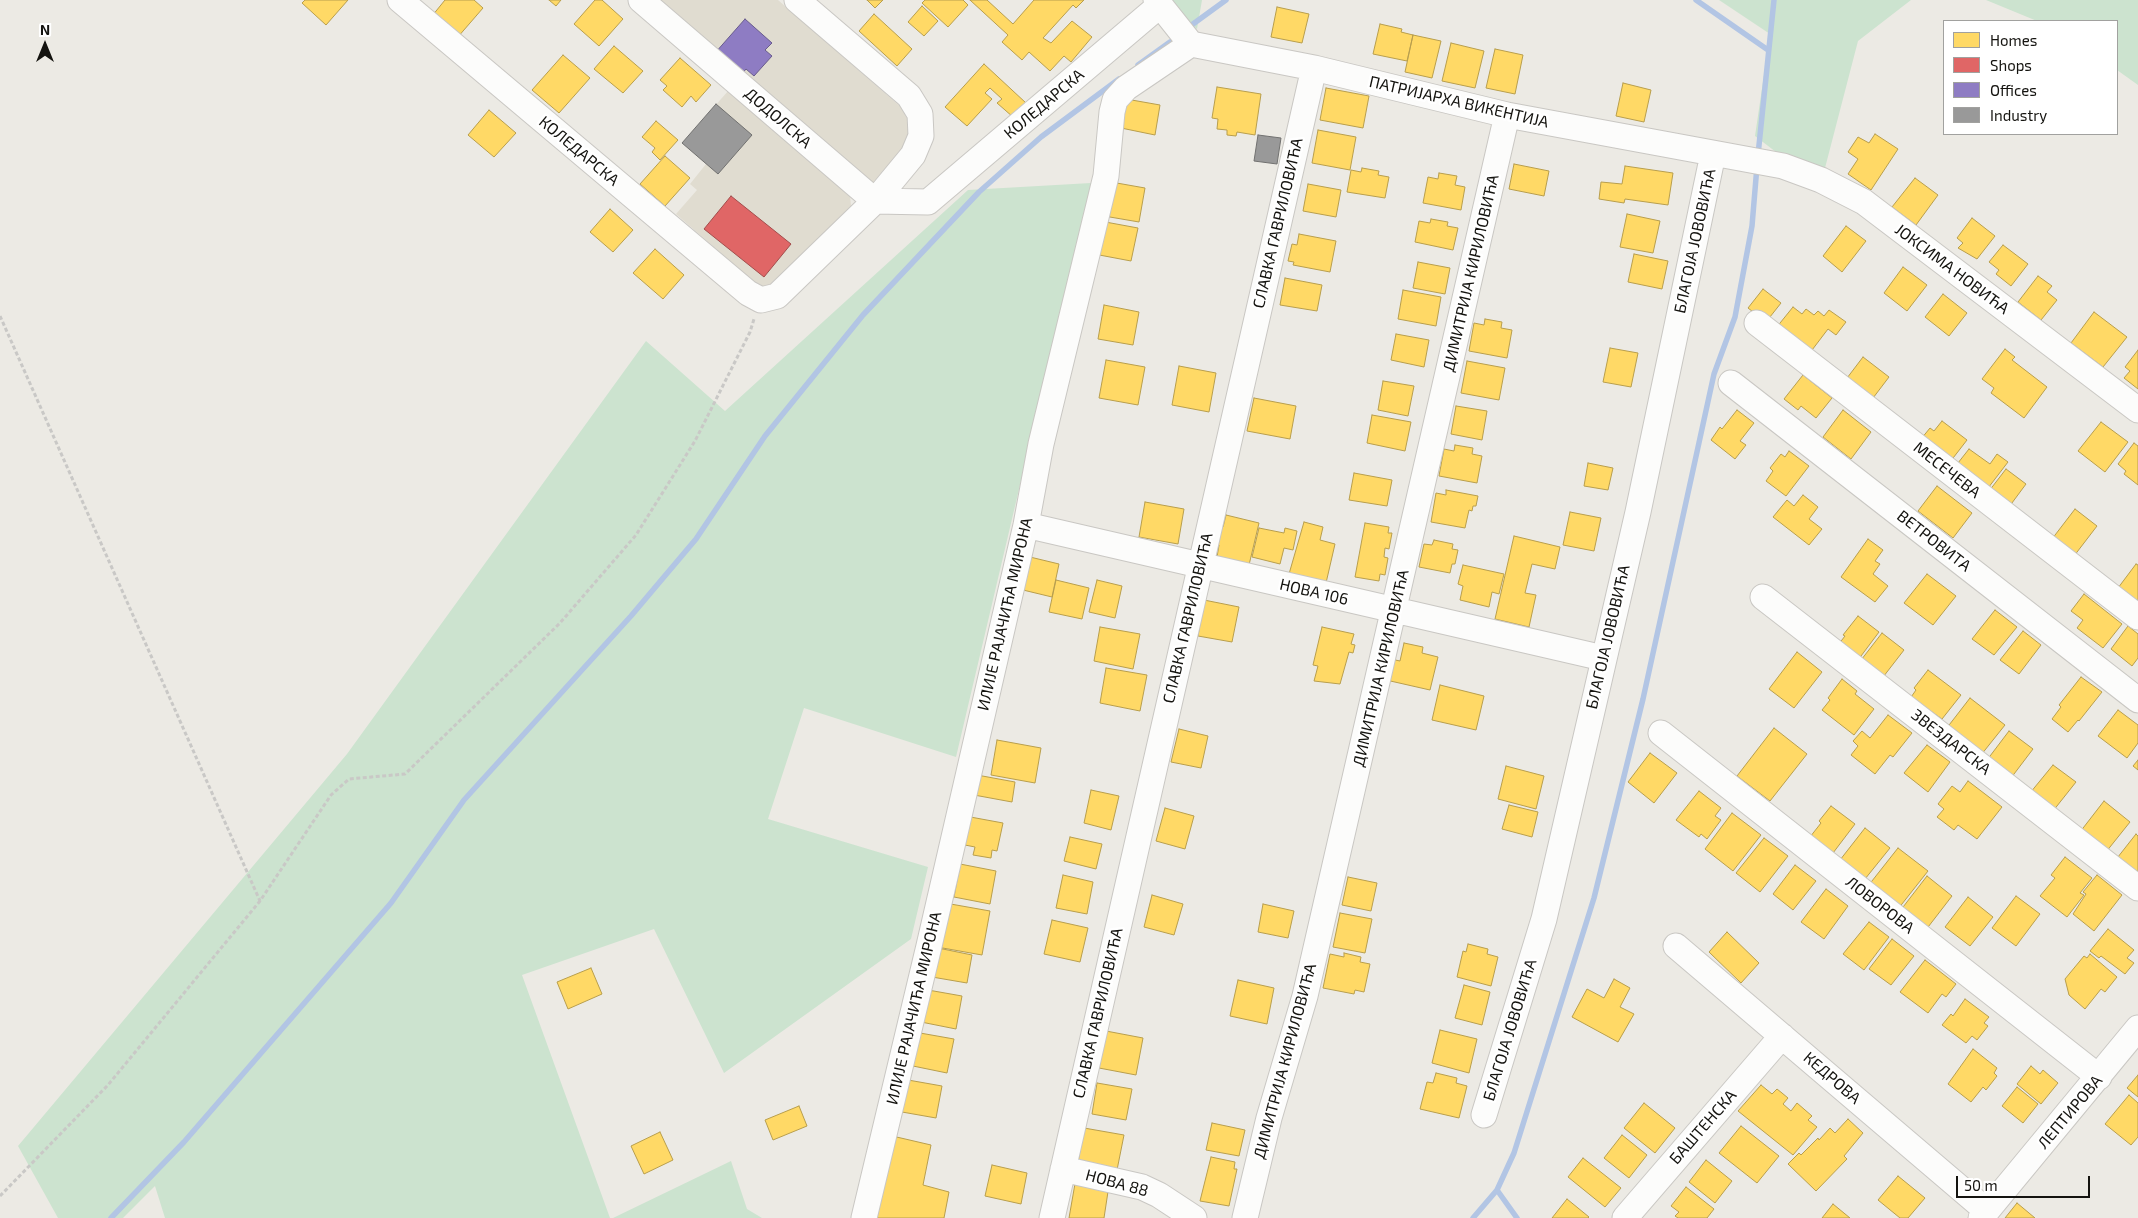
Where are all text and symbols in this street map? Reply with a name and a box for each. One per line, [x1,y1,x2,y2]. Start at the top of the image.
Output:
north arrow [20,20,70,70]
legend [1943,20,2118,135]
text: N [40,21,50,38]
text: Homes [1990,31,2037,49]
text: Shops [1990,56,2032,74]
street label: КОЛЕДАРСКА [1000,65,1088,143]
street label: ПАТРИЈАРХА ВИКЕНТИЈА [1367,72,1551,132]
text: Offices [1990,81,2037,99]
street label: ДОДОЛСКА [741,84,815,152]
text: Industry [1990,106,2047,124]
street label: КОЛЕДАРСКА [535,112,623,190]
street label: СЛАВКА ГАВРИЛОВИЋА [1249,136,1307,310]
street label: БЛАГОЈА ЈОВОВИЋА [1670,167,1720,315]
street label: ДИМИТРИЈА КИРИЛОВИЋА [1439,173,1503,373]
street label: ЈОКСИМА НОВИЋА [1891,220,2013,318]
street label: МЕСЕЧЕВА [1910,438,1984,502]
street label: ВЕТРОВИТА [1893,506,1975,576]
street label: ИЛИЈЕ РАЈАЧИЋА МИРОНА [973,516,1037,712]
street label: СЛАВКА ГАВРИЛОВИЋА [1159,531,1217,705]
street label: БЛАГОЈА ЈОВОВИЋА [1582,563,1634,711]
street label: ДИМИТРИЈА КИРИЛОВИЋА [1349,568,1413,768]
street label: НОВА 106 [1278,575,1350,609]
street label: ЗВЕЗДАРСКА [1907,705,1995,779]
street label: ЛОВОРОВА [1842,872,1918,938]
street label: ИЛИЈЕ РАЈАЧИЋА МИРОНА [882,910,946,1106]
street label: СЛАВКА ГАВРИЛОВИЋА [1069,926,1127,1100]
street label: БЛАГОЈА ЈОВОВИЋА [1479,957,1541,1103]
street label: ДИМИТРИЈА КИРИЛОВИЋА [1250,961,1320,1161]
street label: КЕДРОВА [1799,1048,1865,1108]
street label: ЛЕПТИРОВА [2034,1071,2106,1153]
street label: БАШТЕНСКА [1666,1086,1740,1168]
street label: НОВА 88 [1083,1165,1151,1201]
scale bar [1958,1166,2092,1198]
text: 50 m [1964,1176,1998,1194]

